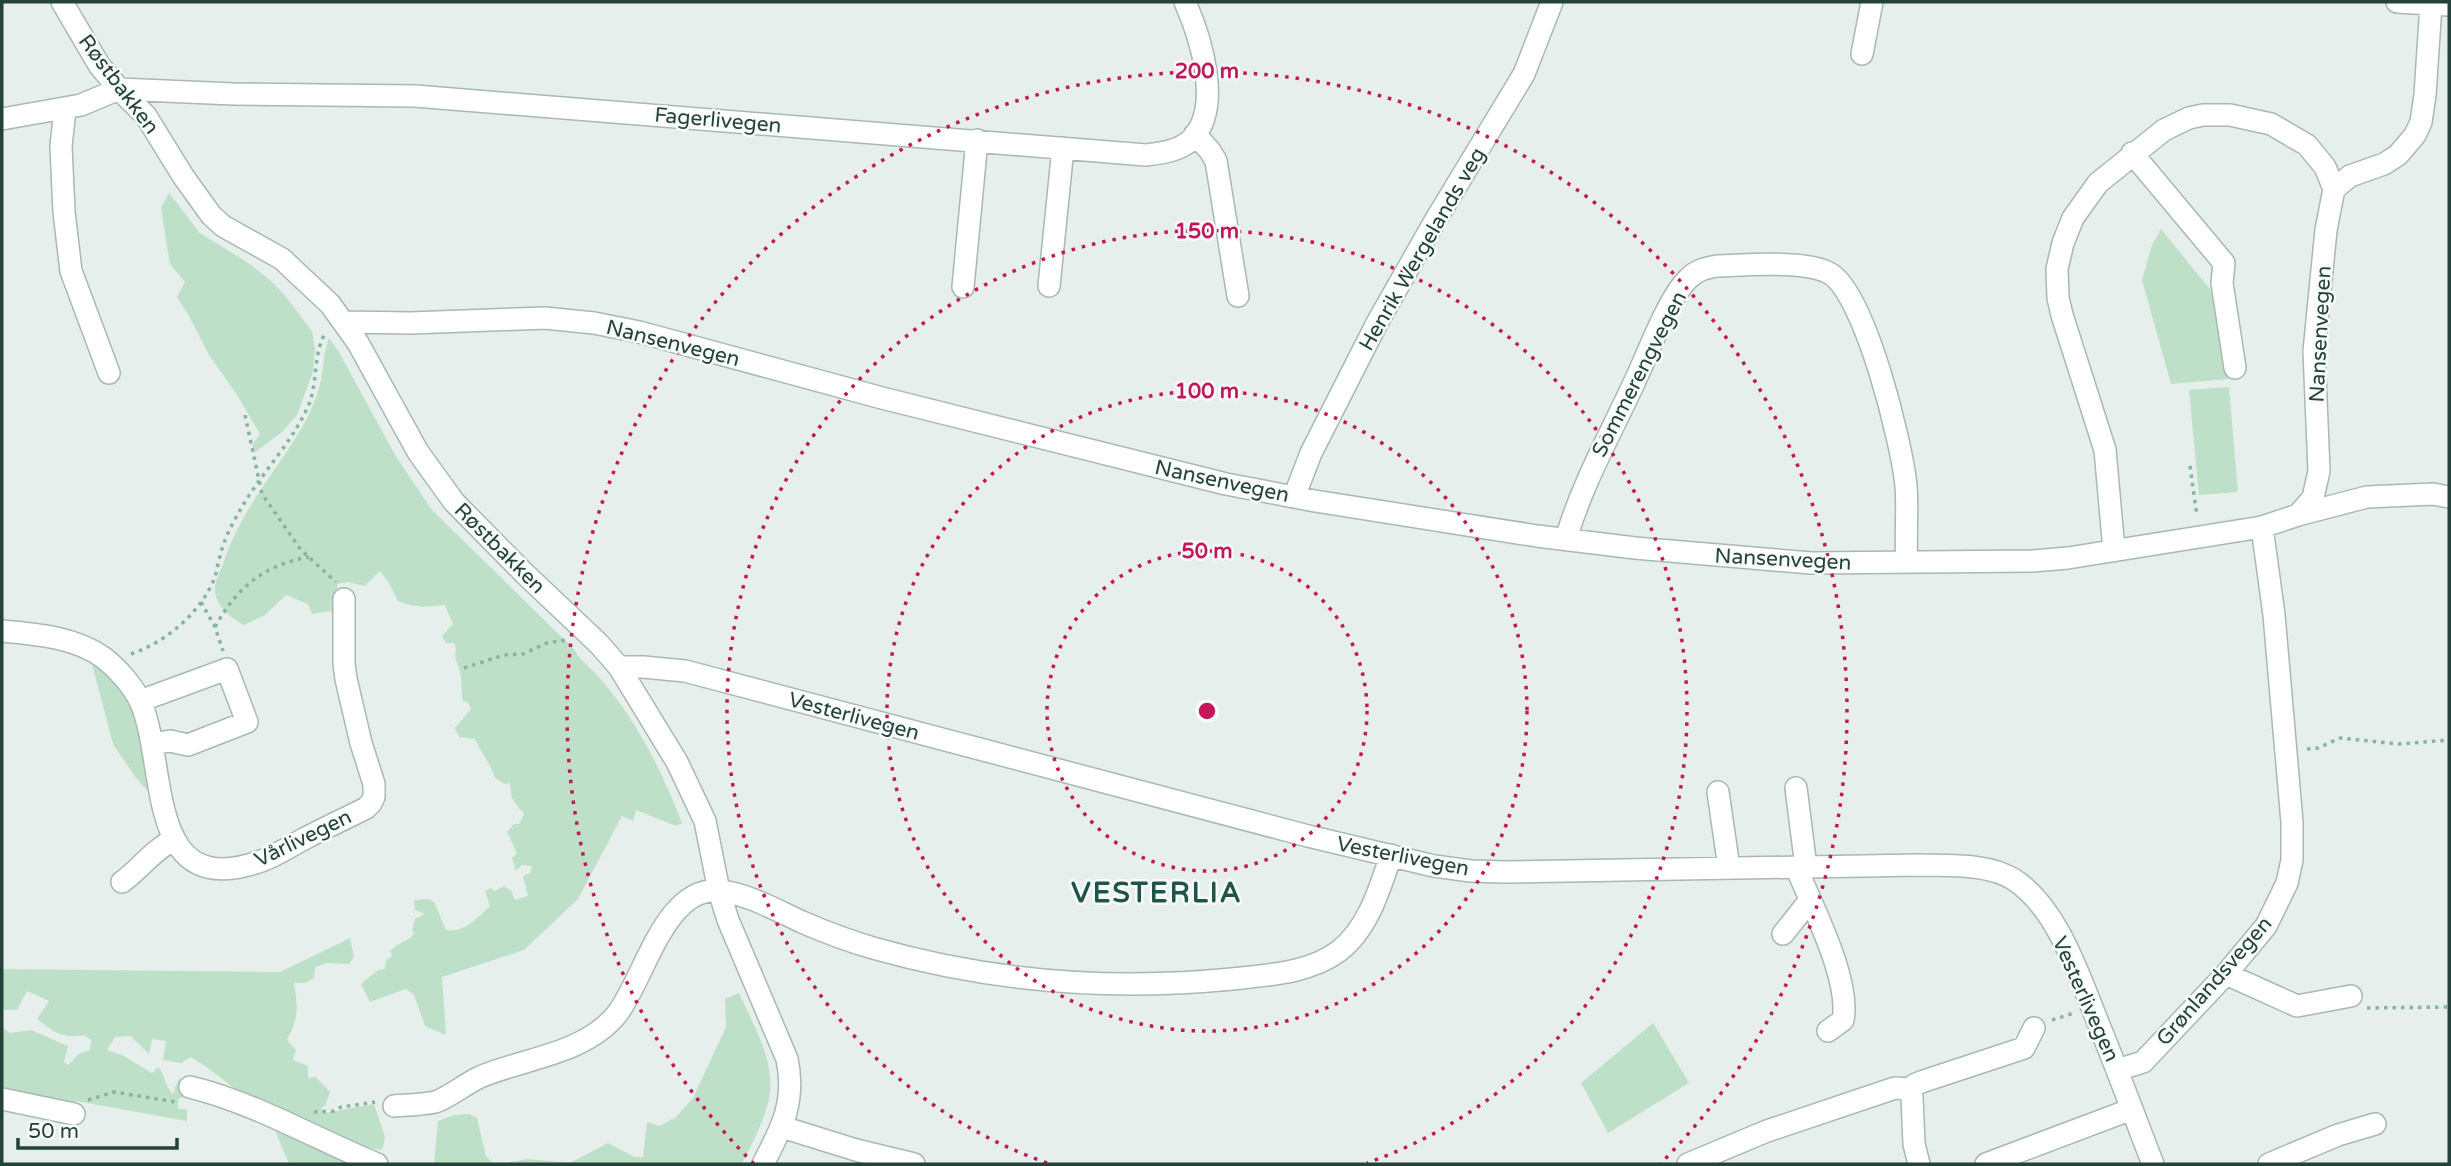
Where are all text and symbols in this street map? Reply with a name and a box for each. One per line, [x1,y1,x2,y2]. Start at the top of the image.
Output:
street label: Røstbakken [73,30,164,139]
text: 200 m [1175,59,1239,84]
street label: Fagerlivegen [653,102,783,139]
street label: Henrik Wergelands veg [1354,143,1491,355]
text: 150 m [1175,219,1239,244]
street label: Nansenvegen [2304,265,2337,403]
street label: Sommerengvegen [1587,287,1692,461]
street label: Nansenvegen [603,315,742,372]
text: 100 m [1175,379,1239,404]
street label: Nansenvegen [1152,455,1291,508]
street label: Røstbakken [449,498,550,599]
text: 50 m [1181,539,1233,564]
street label: Nansenvegen [1714,543,1852,576]
street label: Vesterlivegen [786,687,922,746]
centre of rings [1195,699,1219,723]
street label: Vårlivegen [251,804,356,873]
street label: Vesterlivegen [1335,831,1471,882]
district label: VESTERLIA [1071,876,1243,910]
street label: Grønlandsvegen [2151,912,2277,1051]
street label: Vesterlivegen [2047,933,2124,1066]
scale bar [18,1106,177,1150]
text: 50 m [28,1119,79,1144]

